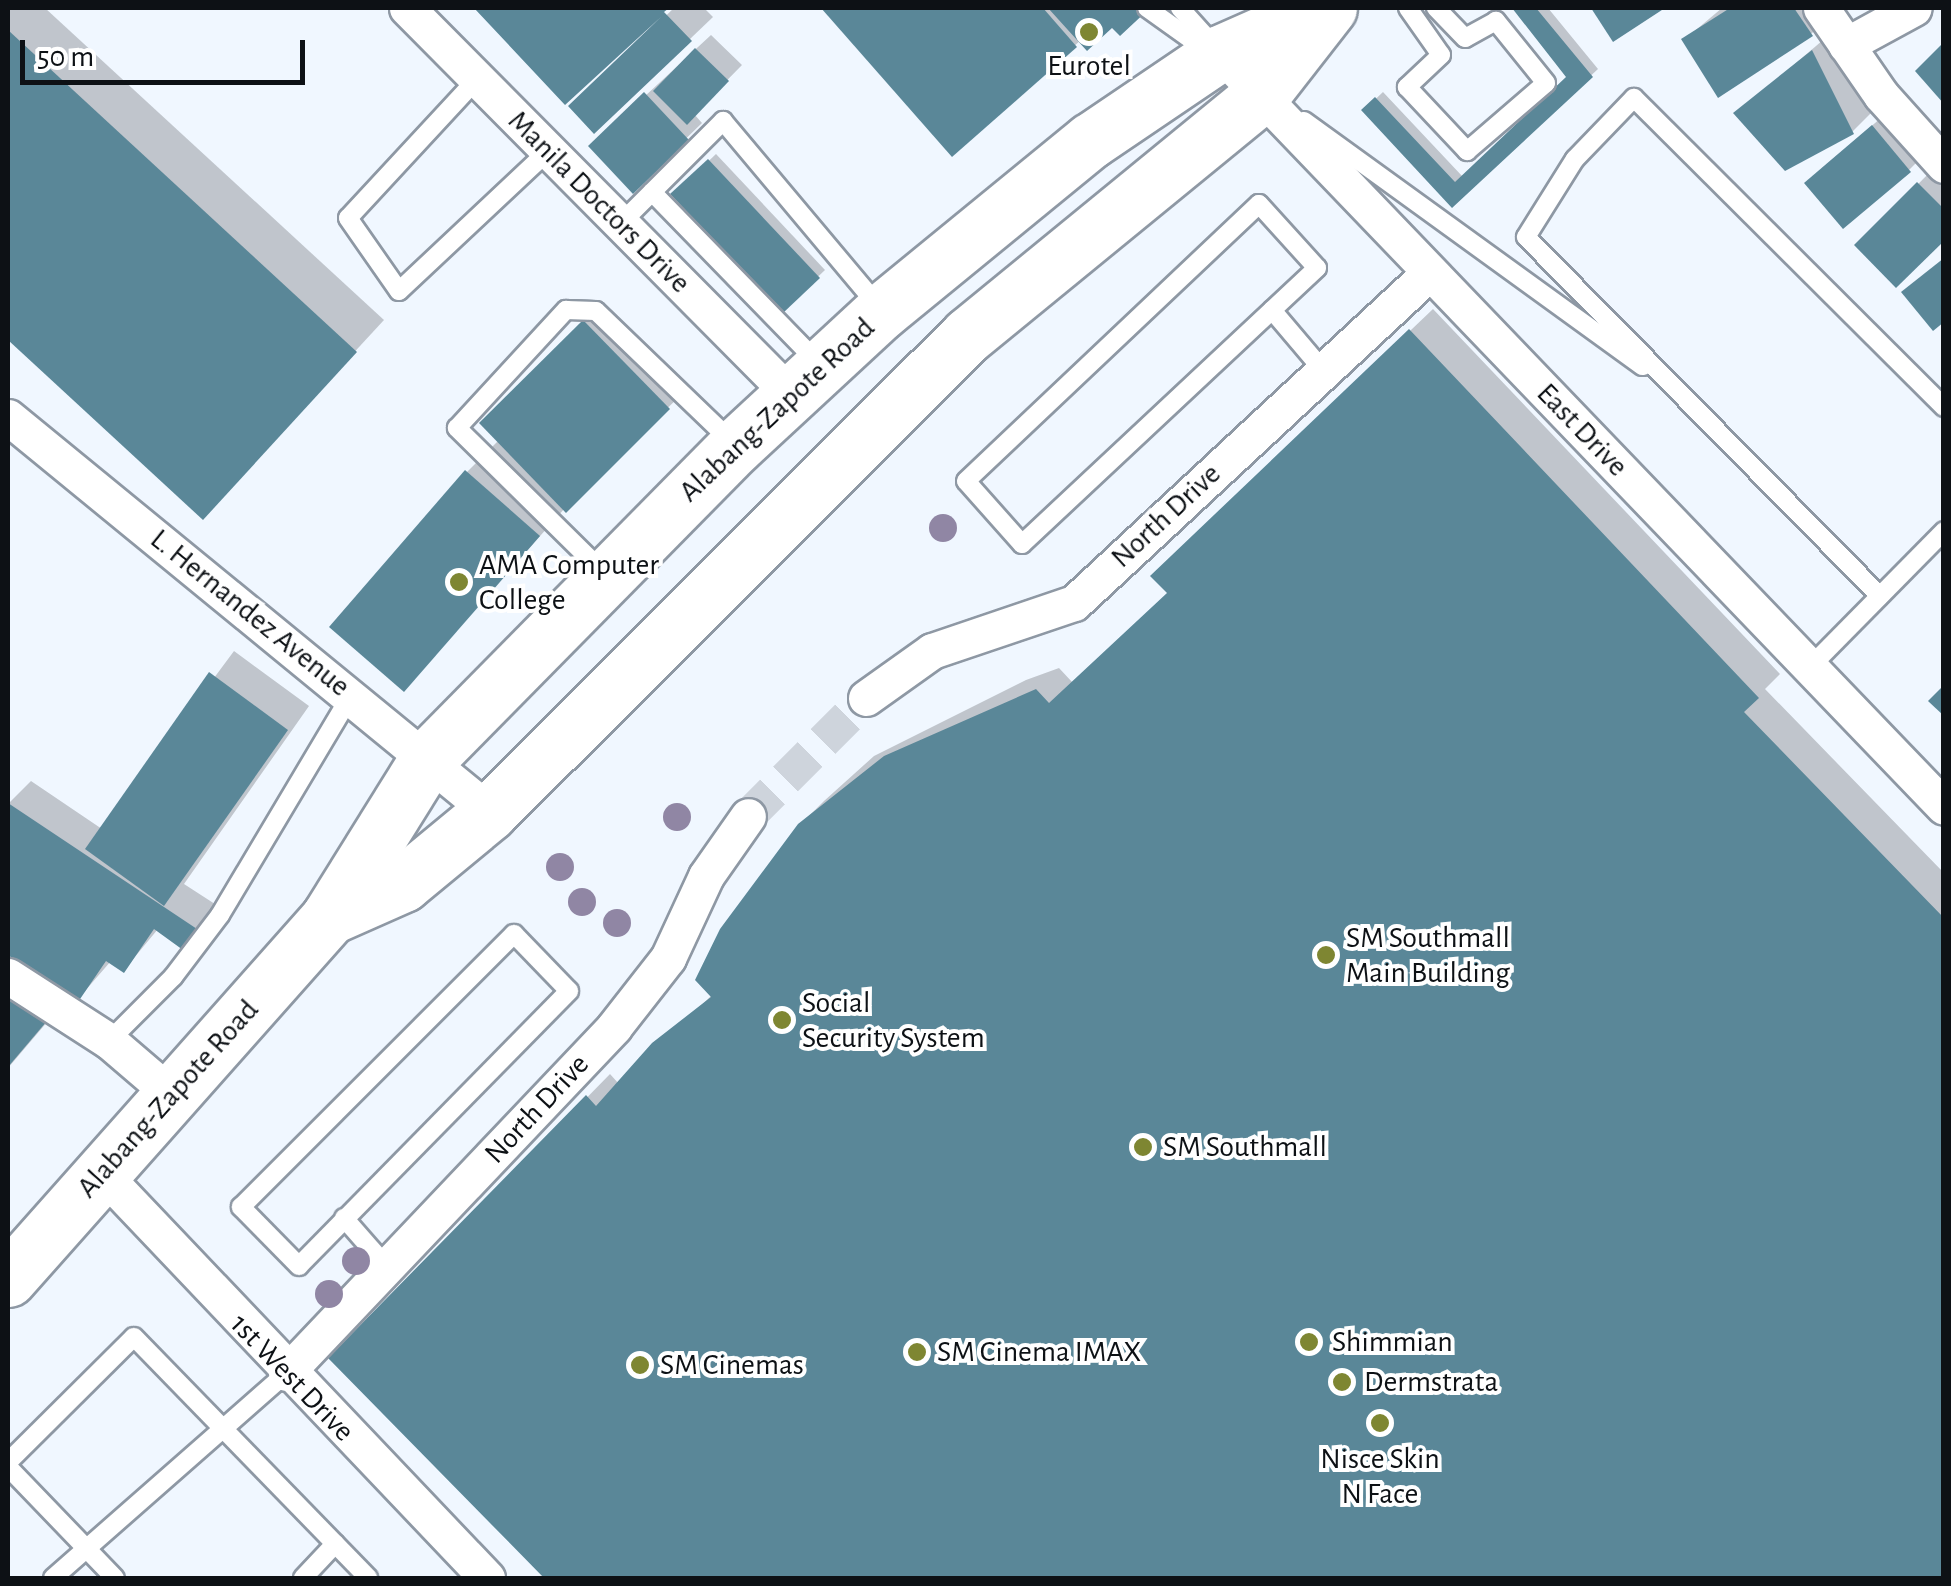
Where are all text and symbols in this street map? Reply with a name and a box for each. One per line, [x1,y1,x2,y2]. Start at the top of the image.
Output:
scale bar [25,20,310,82]
marker: Eurotel [1078,21,1100,43]
text: 50 m [37,42,94,72]
place label: Eurotel [1047,48,1131,84]
street label: Manila Doctors Drive [500,103,698,301]
street label: Alabang-Zapote Road [672,310,882,510]
street label: East Drive [1529,376,1635,484]
street label: North Drive [1104,456,1228,576]
street label: L. Hernandez Avenue [143,521,357,705]
place label: AMA Computer College [479,547,659,618]
marker: AMA Computer College [448,571,470,593]
place label: SM Southmall Main Building [1346,920,1510,990]
marker: SM Southmall Main Building [1315,944,1337,966]
place label: Social Security System [802,985,985,1056]
street label: Alabang-Zapote Road [70,992,266,1206]
marker: Social Security System [771,1009,793,1031]
street label: North Drive [477,1047,597,1171]
place label: SM Southmall [1163,1129,1327,1165]
marker: SM Southmall [1132,1136,1154,1158]
street label: 1st West Drive [222,1307,362,1449]
place label: Shimmian [1332,1324,1453,1360]
marker: Shimmian [1296,1329,1322,1355]
place label: SM Cinema IMAX [937,1334,1141,1370]
marker: SM Cinema IMAX [906,1341,928,1363]
place label: SM Cinemas [660,1347,804,1383]
marker: SM Cinemas [629,1354,651,1376]
place label: Dermstrata [1364,1364,1498,1400]
marker: Dermstrata [1329,1369,1355,1395]
marker: Nisce Skin N Face [1367,1410,1393,1436]
place label: Nisce Skin N Face [1320,1441,1440,1512]

